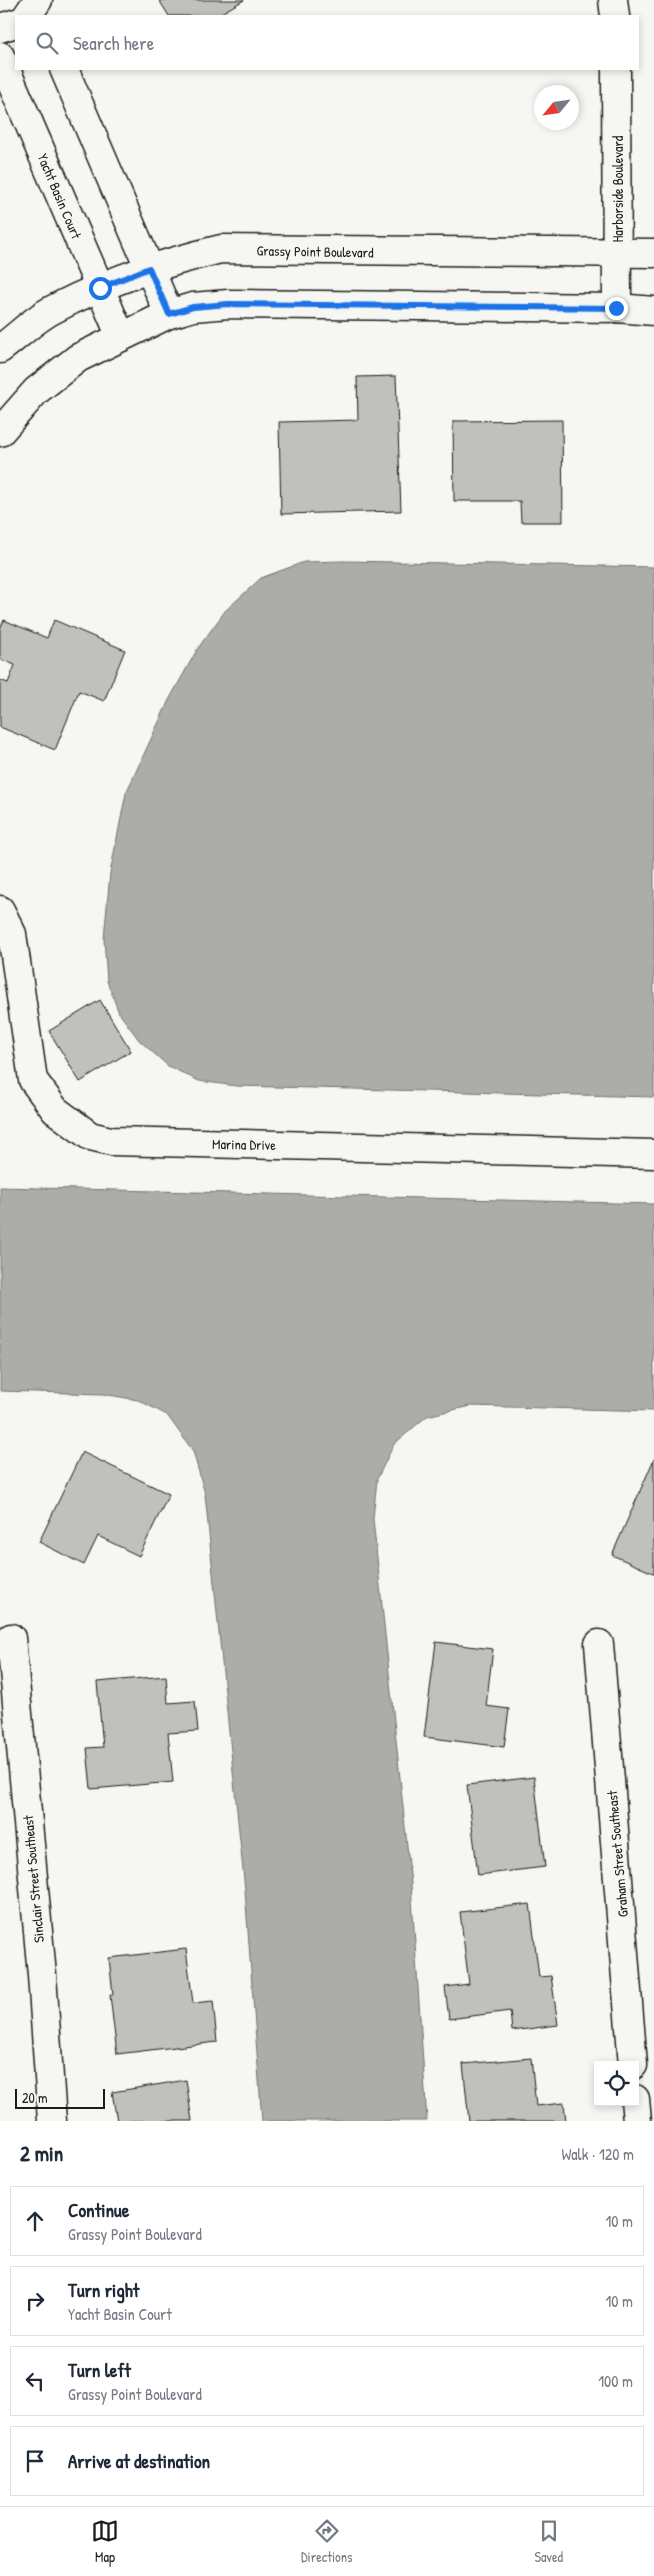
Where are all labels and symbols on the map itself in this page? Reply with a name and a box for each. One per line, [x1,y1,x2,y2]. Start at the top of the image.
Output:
north arrow [534,85,579,130]
street label: Harborside Boulevard [608,135,627,242]
street label: Yacht Basin Court [34,150,87,242]
street label: Grassy Point Boulevard [256,240,374,263]
route start [89,277,112,300]
route end [605,297,628,320]
street label: Marina Drive [212,1134,276,1154]
street label: Graham Street Southeast [602,1790,632,1918]
street label: Sinclair Street Southeast [18,1814,48,1943]
scale bar [15,2086,105,2109]

